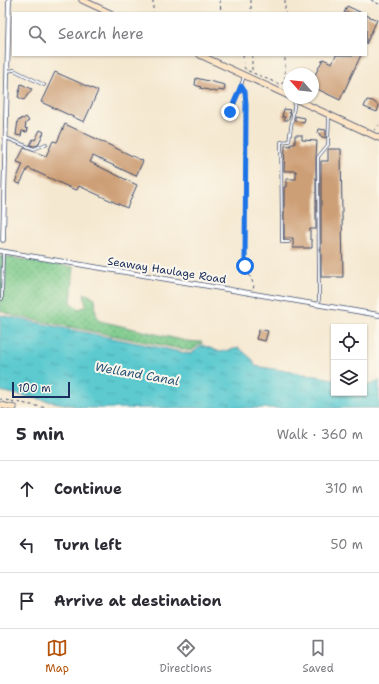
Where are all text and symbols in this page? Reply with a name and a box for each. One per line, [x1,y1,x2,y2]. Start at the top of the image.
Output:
search box [12,12,367,56]
icon: search [26,23,48,45]
text: Search here [58,24,144,44]
north arrow [283,68,319,104]
route end [221,103,239,121]
street label: Seaway Haulage Road [106,254,227,287]
route start [236,257,254,275]
map controls [331,324,367,396]
button: locate [331,324,367,360]
water label: Welland Canal [94,359,180,389]
button: layers [331,360,367,396]
scale bar [12,380,70,399]
text: 100 m [18,381,51,396]
text: 5 min [16,423,64,445]
text: Walk · 360 m [277,426,363,443]
icon: ahead [16,478,38,500]
text: Continue [54,479,122,499]
text: 310 m [325,480,363,497]
icon: left [16,534,38,556]
text: Turn left [54,535,122,555]
text: 50 m [330,536,363,553]
icon: arrive [16,590,38,612]
text: Arrive at destination [54,591,222,611]
tab: Map [45,637,69,676]
tab: Directions [159,637,212,676]
tab: Saved [302,637,334,676]

